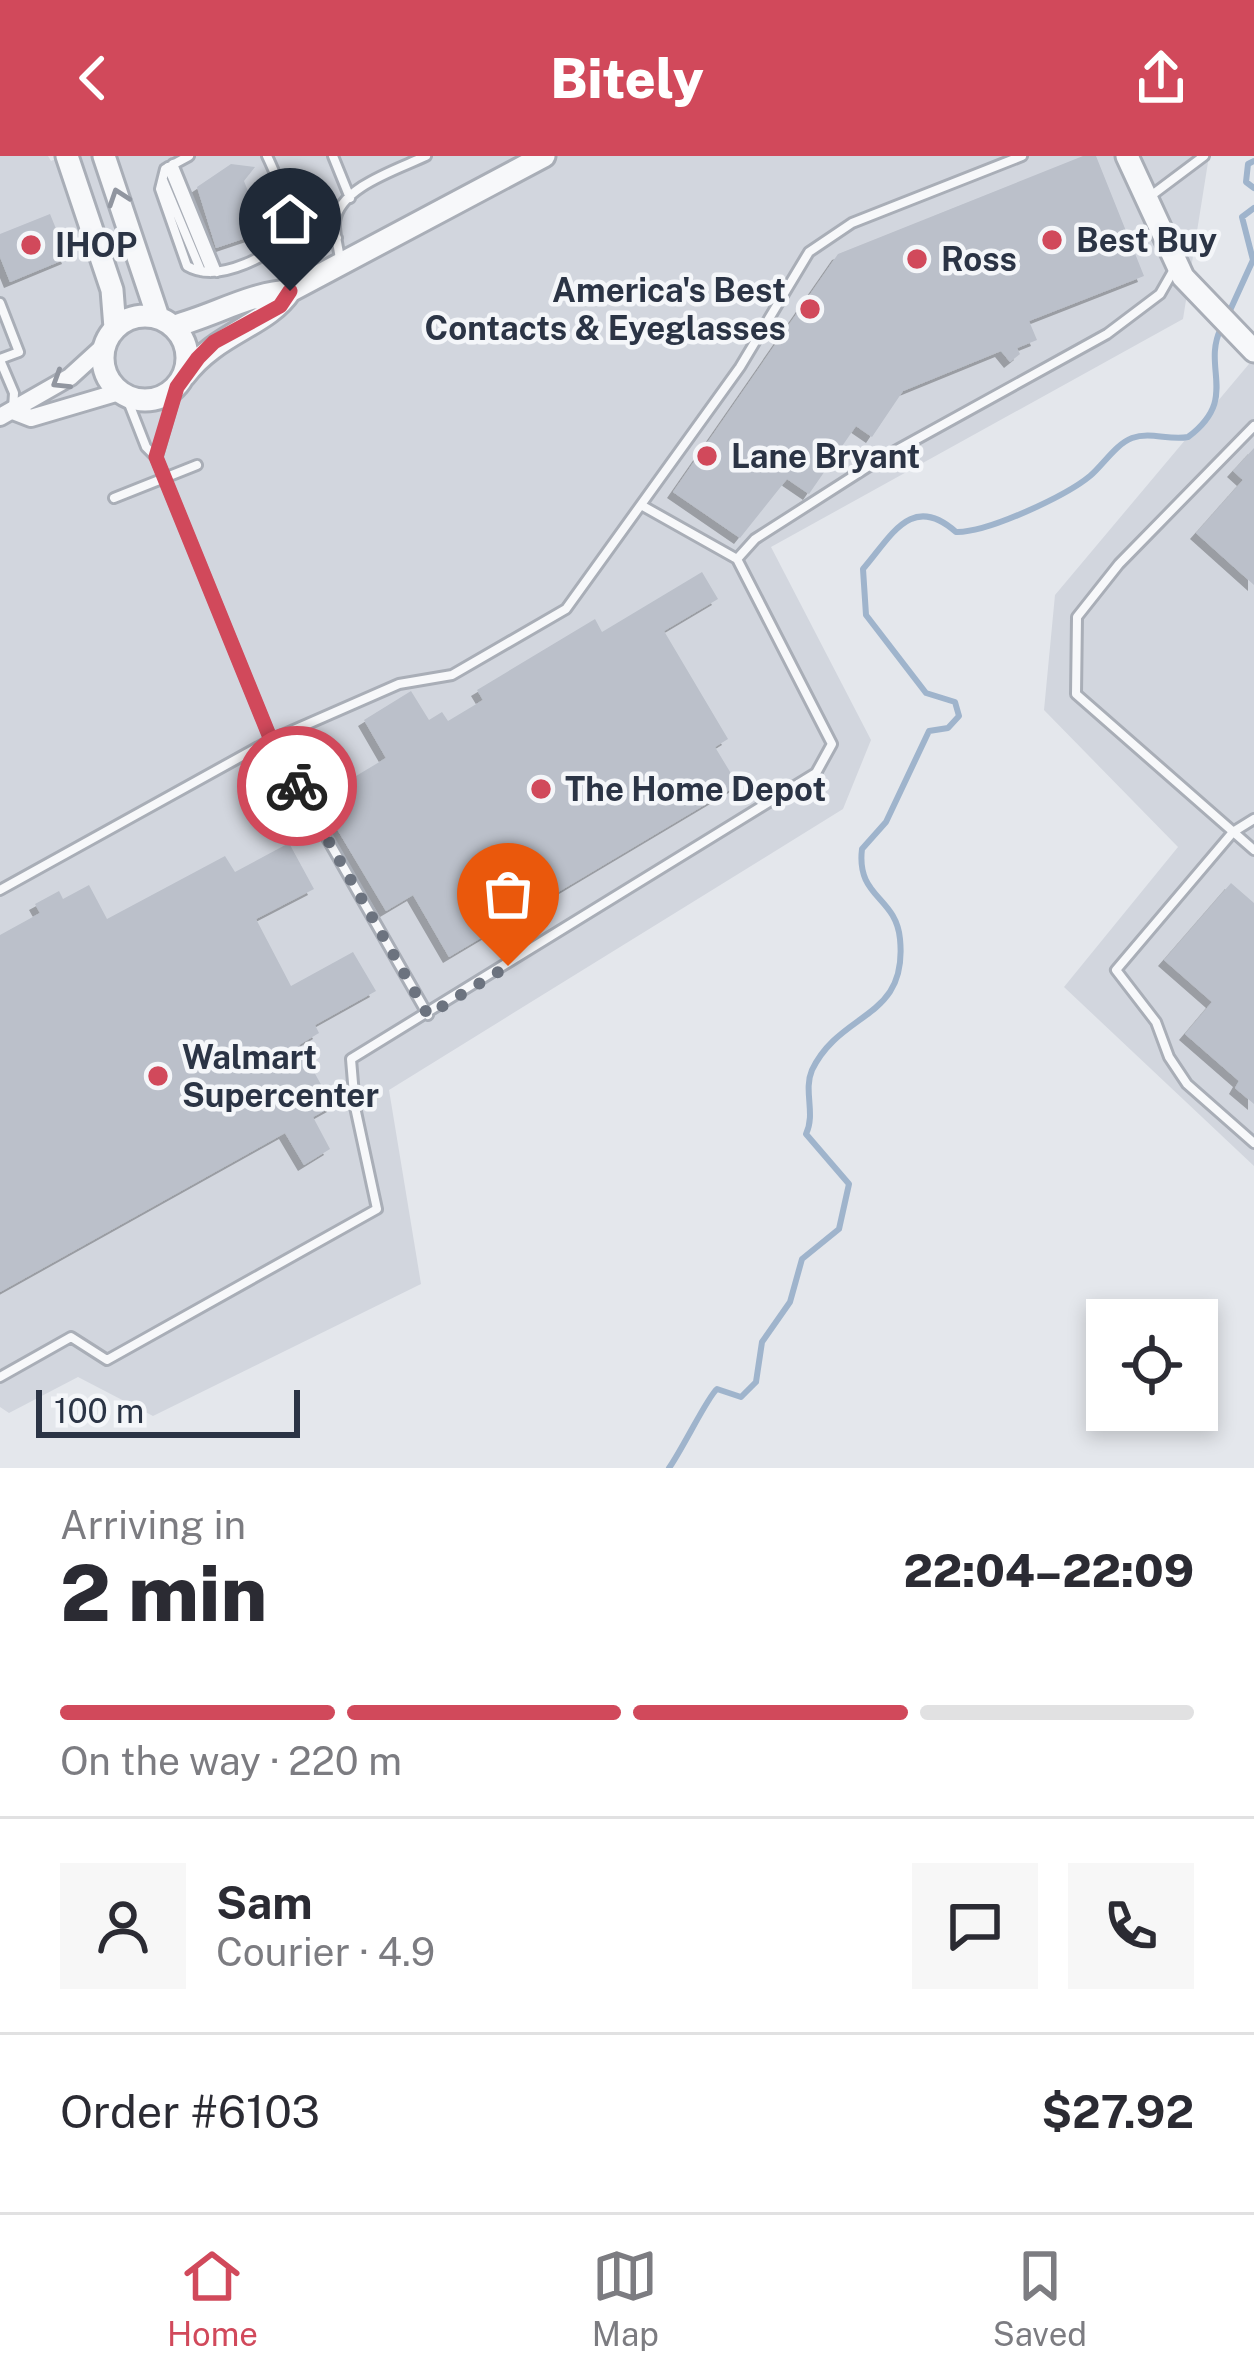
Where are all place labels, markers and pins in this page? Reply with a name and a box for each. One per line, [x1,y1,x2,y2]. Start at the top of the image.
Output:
pin [239,168,341,291]
place label: Best Buy [1076,221,1217,259]
place label: IHOP [55,226,137,264]
marker: Best Buy [1039,227,1065,253]
marker: IHOP [18,232,44,258]
place label: Ross [941,240,1017,278]
marker: Ross [904,246,930,272]
place label: America's Best Contacts & Eyeglasses [425,271,786,347]
marker: America's Best Contacts & Eyeglasses [797,296,823,322]
place label: Lane Bryant [731,437,920,475]
marker: Lane Bryant [694,443,720,469]
place label: The Home Depot [565,770,826,808]
marker: The Home Depot [528,776,554,802]
pin [457,843,559,966]
place label: Walmart Supercenter [182,1038,379,1114]
marker: Walmart Supercenter [145,1063,171,1089]

